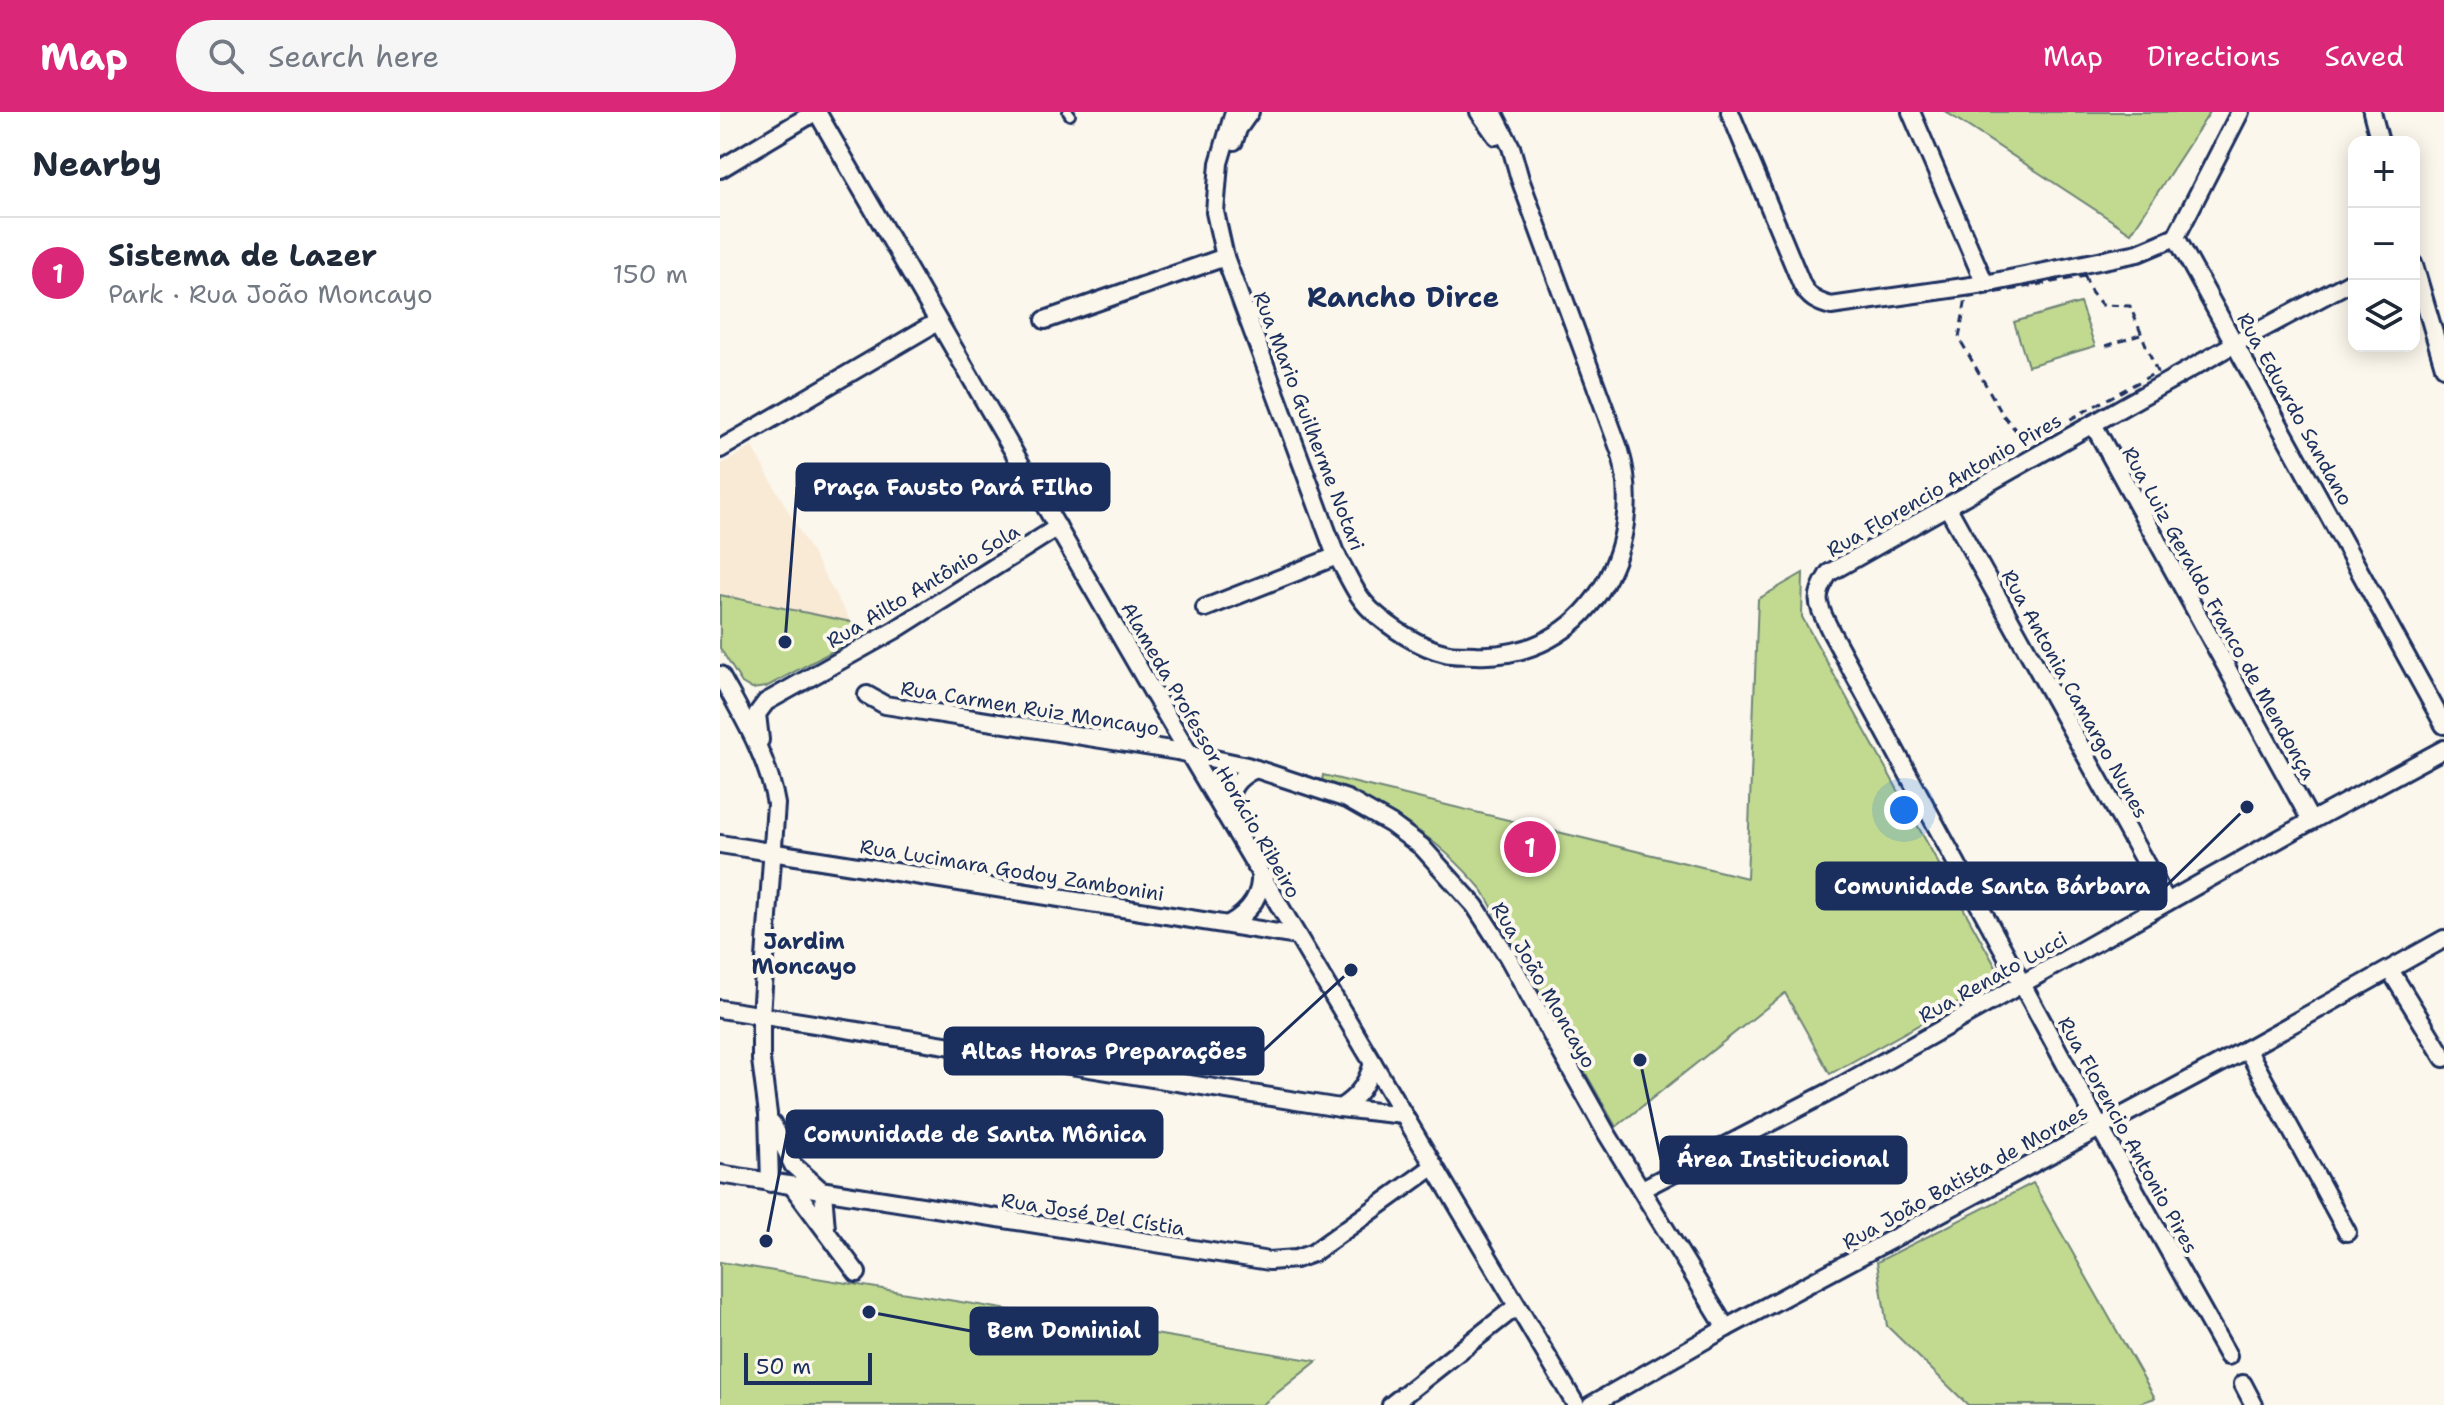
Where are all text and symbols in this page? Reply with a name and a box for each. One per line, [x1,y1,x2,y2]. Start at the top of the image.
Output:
search box [176,20,736,92]
text: Map [40,31,128,82]
icon: search [204,34,248,78]
text: Search here [268,36,439,77]
text: Map [2043,37,2103,75]
text: Directions [2147,37,2281,75]
text: Saved [2325,37,2404,75]
map controls [2348,136,2420,352]
button: + [2348,136,2420,208]
text: Nearby [32,141,162,187]
button: − [2348,208,2420,280]
text: Sistema de Lazer [108,235,377,276]
text: 1 [52,256,64,291]
text: 150 m [612,256,688,291]
text: Park · Rua João Moncayo [108,276,433,311]
district label: Rancho Dirce [1307,278,1499,316]
button: layers [2348,280,2420,352]
street label: Rua Mario Guilherme Notari [1248,288,1370,554]
street label: Rua Eduardo Sandano [2231,308,2359,510]
street label: Rua Florencio Antonio Pires [1822,407,2066,563]
street label: Rua Luiz Geraldo Franco de Mendonça [2116,442,2322,784]
callout: Praça Fausto Pará FIlho [797,464,1109,510]
text: Praça Fausto Pará FIlho [813,473,1093,502]
street label: Rua Ailto Antônio Sola [822,518,1025,654]
street label: Rua Antonia Camargo Nunes [1996,565,2154,823]
street label: Alameda Professor Horácio Ribeiro [1115,597,1307,903]
street label: Rua Carmen Ruiz Moncayo [899,675,1161,741]
your location [1884,790,1924,830]
pin: 1 [1504,817,1556,877]
street label: Rua Lucimara Godoy Zambonini [858,833,1166,907]
callout: Comunidade Santa Bárbara [1817,863,2166,909]
text: Comunidade Santa Bárbara [1834,872,2150,901]
street label: Rua João Moncayo [1486,897,1602,1073]
street label: Rua Renato Lucci [1914,925,2072,1029]
district label: Jardim Moncayo [751,927,857,981]
street label: Rua Florencio Antonio Pires [2052,1012,2204,1258]
callout: Altas Horas Preparações [945,1028,1263,1074]
text: Altas Horas Preparações [961,1037,1247,1066]
street label: Rua João Batista de Moraes [1838,1099,2092,1255]
callout: Comunidade de Santa Mônica [787,1111,1162,1157]
text: Comunidade de Santa Mônica [804,1120,1146,1149]
callout: Área Institucional [1661,1137,1906,1183]
text: Área Institucional [1677,1143,1890,1174]
street label: Rua José Del Cístia [999,1187,1187,1241]
callout: Bem Dominial [971,1308,1157,1354]
text: Bem Dominial [987,1316,1141,1345]
scale bar [744,1349,872,1385]
text: 50 m [756,1352,811,1381]

